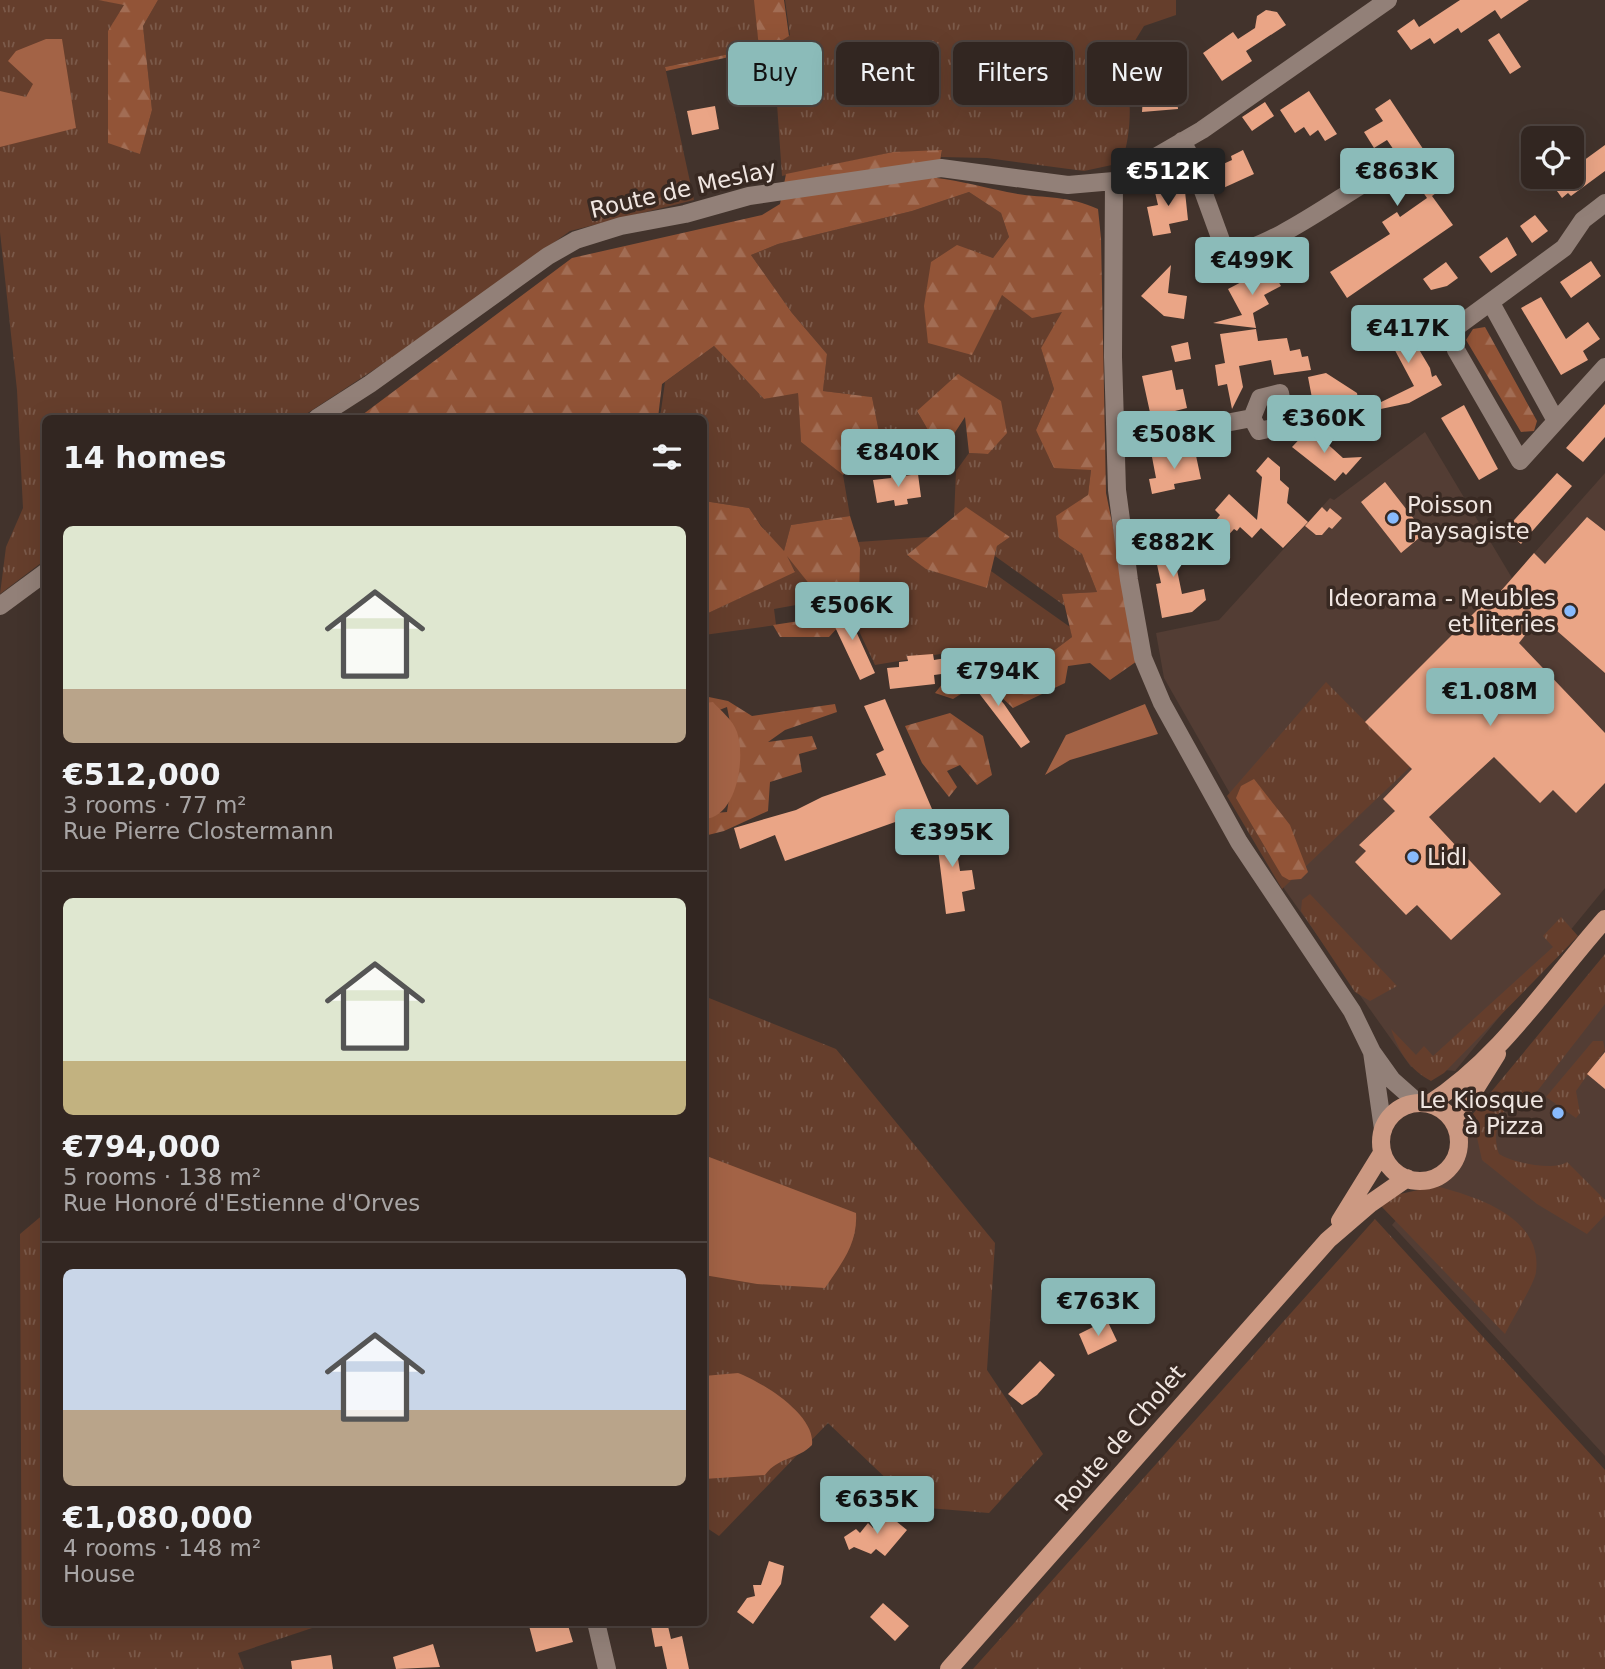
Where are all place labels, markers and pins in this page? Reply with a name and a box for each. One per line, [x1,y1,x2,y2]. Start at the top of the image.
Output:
pin: €512K [1119,148,1217,208]
pin: €863K [1348,148,1446,208]
pin: €499K [1203,238,1301,297]
pin: €417K [1359,306,1457,365]
pin: €360K [1275,396,1373,455]
pin: €508K [1125,412,1223,471]
pin: €840K [849,430,947,489]
place label: Poisson Paysagiste [1407,492,1530,544]
marker: Poisson Paysagiste [1385,510,1401,526]
pin: €882K [1124,520,1222,579]
pin: €506K [803,582,901,642]
place label: Ideorama - Meubles et literies [1328,585,1556,637]
marker: Ideorama - Meubles et literies [1562,603,1578,619]
pin: €794K [949,648,1047,708]
pin: €1.08M [1433,668,1547,728]
pin: €395K [903,810,1001,869]
place label: Lidl [1427,844,1467,870]
marker: Lidl [1405,849,1421,865]
place label: Le Kiosque à Pizza [1419,1087,1544,1139]
marker: Le Kiosque à Pizza [1550,1105,1566,1121]
pin: €763K [1049,1278,1147,1338]
pin: €635K [828,1476,926,1536]

